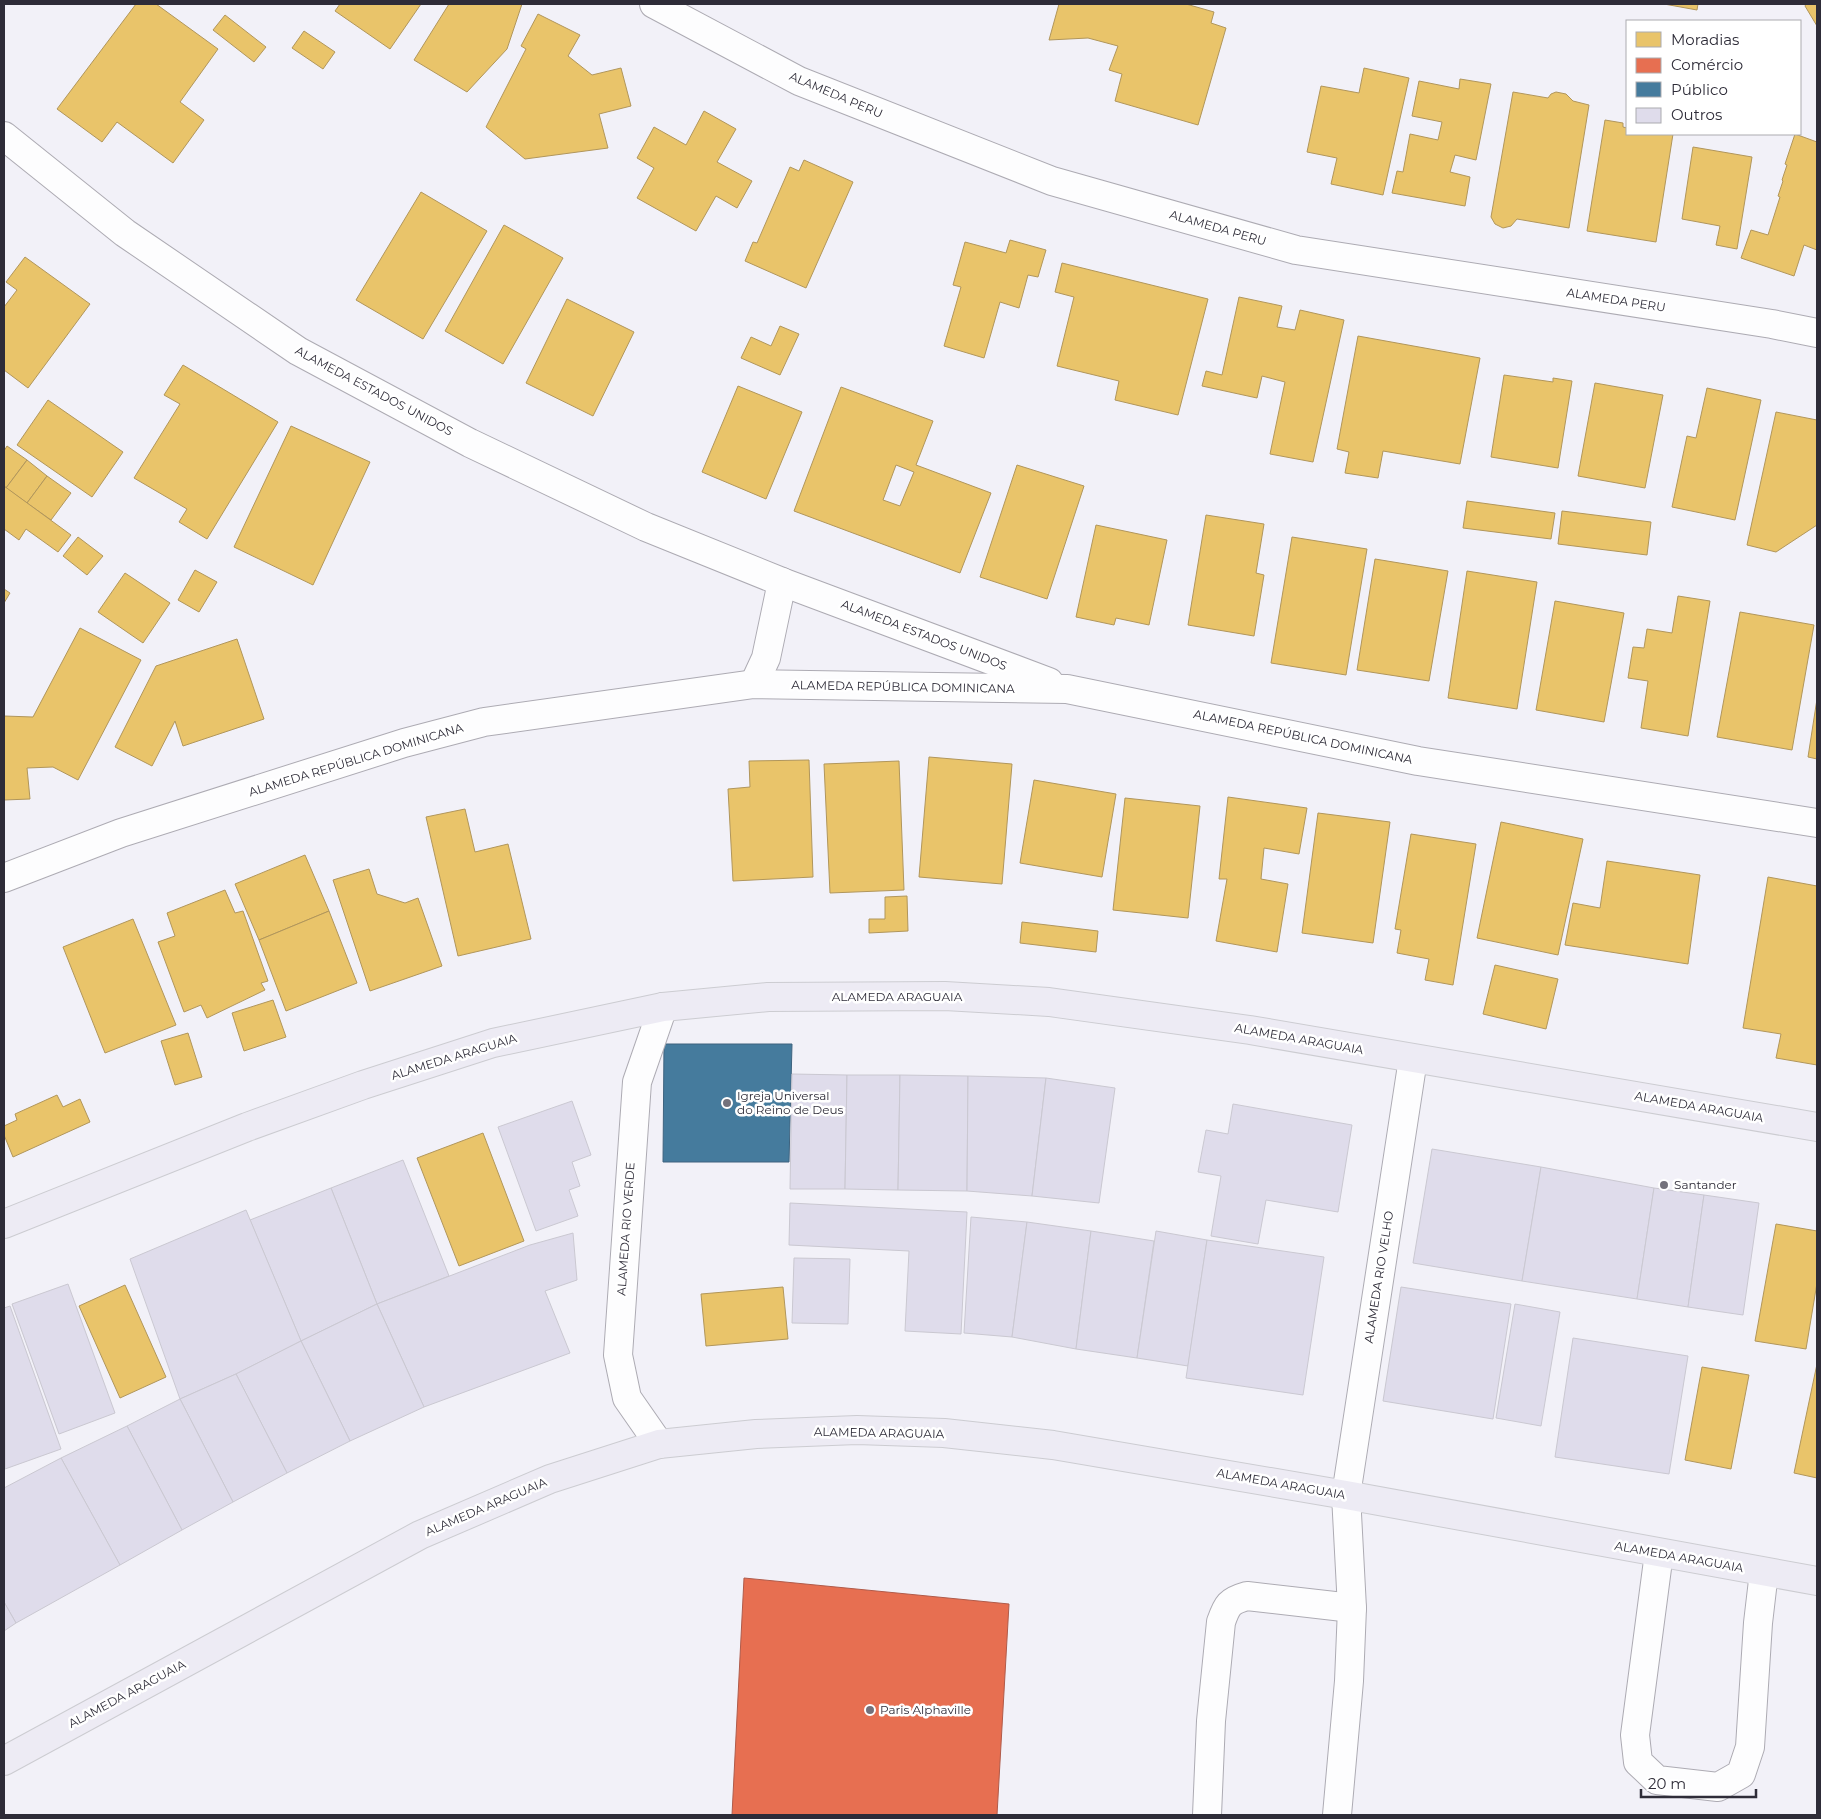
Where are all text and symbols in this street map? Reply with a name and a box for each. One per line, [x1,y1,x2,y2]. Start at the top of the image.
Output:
legend [1626,20,1801,135]
text: Moradias [1671,30,1739,49]
text: Comércio [1671,55,1743,74]
street label: ALAMEDA PERU [787,68,885,121]
text: Público [1671,80,1728,99]
text: Outros [1671,105,1722,124]
street label: ALAMEDA PERU [1168,207,1268,249]
street label: ALAMEDA PERU [1566,284,1667,315]
street label: ALAMEDA ESTADOS UNIDOS [293,343,456,439]
street label: ALAMEDA ESTADOS UNIDOS [839,596,1009,673]
street label: ALAMEDA REPÚBLICA DOMINICANA [791,677,1015,696]
street label: ALAMEDA REPÚBLICA DOMINICANA [1192,706,1414,767]
street label: ALAMEDA REPÚBLICA DOMINICANA [247,720,465,799]
street label: ALAMEDA ARAGUAIA [832,989,963,1004]
street label: ALAMEDA ARAGUAIA [1234,1020,1365,1057]
street label: ALAMEDA ARAGUAIA [389,1030,519,1083]
place label: Igreja Universal do Reino de Deus [737,1088,843,1117]
street label: ALAMEDA ARAGUAIA [1634,1088,1765,1125]
marker: Igreja Universal do Reino de Deus [721,1097,733,1109]
street label: ALAMEDA RIO VERDE [613,1162,638,1296]
place label: Santander [1674,1177,1737,1192]
marker: Santander [1658,1179,1670,1191]
street label: ALAMEDA RIO VELHO [1361,1210,1396,1344]
street label: ALAMEDA ARAGUAIA [814,1424,945,1441]
street label: ALAMEDA ARAGUAIA [1216,1465,1347,1502]
street label: ALAMEDA ARAGUAIA [423,1474,549,1539]
street label: ALAMEDA ARAGUAIA [1614,1538,1745,1575]
street label: ALAMEDA ARAGUAIA [66,1656,188,1731]
place label: Paris Alphaville [880,1702,971,1717]
marker: Paris Alphaville [864,1704,876,1716]
scale bar [1641,1766,1756,1798]
text: 20 m [1648,1774,1686,1793]

